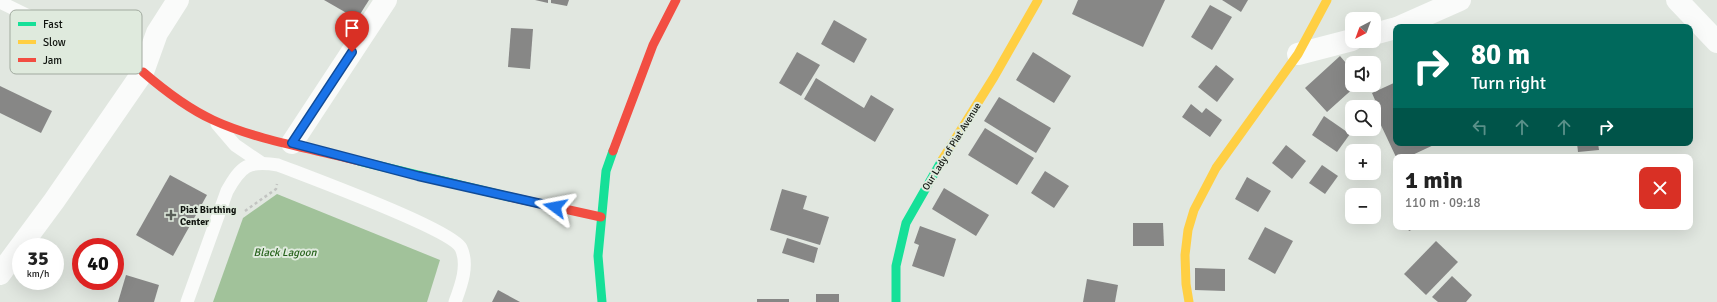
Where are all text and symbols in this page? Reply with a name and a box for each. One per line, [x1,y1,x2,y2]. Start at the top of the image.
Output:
legend [10,10,142,74]
pin [335,11,369,52]
north arrow [1345,12,1381,48]
map controls [1345,12,1381,224]
icon: arrive [341,17,363,39]
text: Fast [43,18,63,31]
text: Slow [43,36,66,49]
text: 80 m [1471,38,1530,72]
icon: right [1405,40,1457,92]
text: Jam [43,54,62,67]
button: sound [1345,56,1381,92]
text: Turn right [1471,72,1546,94]
street label: Our Lady of Piat Avenue [920,100,984,193]
button: search [1345,100,1381,136]
icon: left [1469,116,1491,138]
icon: ahead [1511,116,1533,138]
icon: ahead [1553,116,1575,138]
icon: right [1595,116,1617,138]
button: + [1345,144,1381,180]
text: 1 min [1405,165,1463,195]
button: close [1639,167,1681,209]
position arrow [534,186,576,228]
button: − [1345,188,1381,224]
text: 110 m · 09:18 [1405,195,1481,211]
place label: Piat Birthing Center [180,204,237,228]
marker: Piat Birthing Center [165,209,177,221]
speed limit sign: 40 [72,238,124,290]
text: 35 [27,246,49,271]
water label: Black Lagoon [254,246,317,259]
text: km/h [27,268,49,280]

